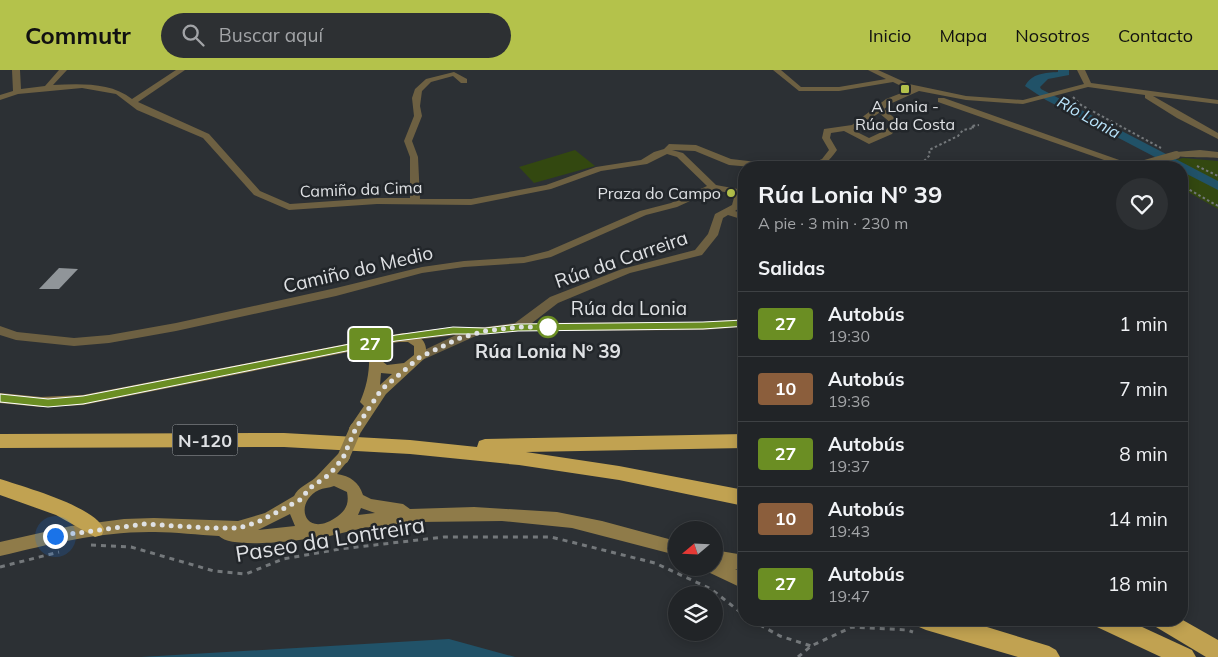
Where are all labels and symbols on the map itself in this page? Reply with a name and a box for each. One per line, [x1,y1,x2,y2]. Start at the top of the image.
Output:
marker: A Lonia - Rúa da Costa [899,83,911,95]
water label: Río Lonia [1054,92,1124,143]
place label: A Lonia - Rúa da Costa [855,96,955,134]
street label: Camiño da Cima [299,177,423,201]
place label: Praza do Campo [597,183,721,203]
marker: Praza do Campo [725,187,737,199]
street label: Rúa da Carreira [551,225,691,293]
street label: Camiño do Medio [281,240,435,298]
street label: Rúa da Lonia [571,296,687,320]
marker: Rúa Lonia Nº 39 [537,316,559,338]
line badge: 27 [348,328,392,360]
place label: Rúa Lonia Nº 39 [475,339,621,363]
road number: N-120 [172,424,238,456]
street label: Paseo da Lontreira [233,510,427,568]
north arrow [668,521,722,576]
your location [43,524,68,549]

